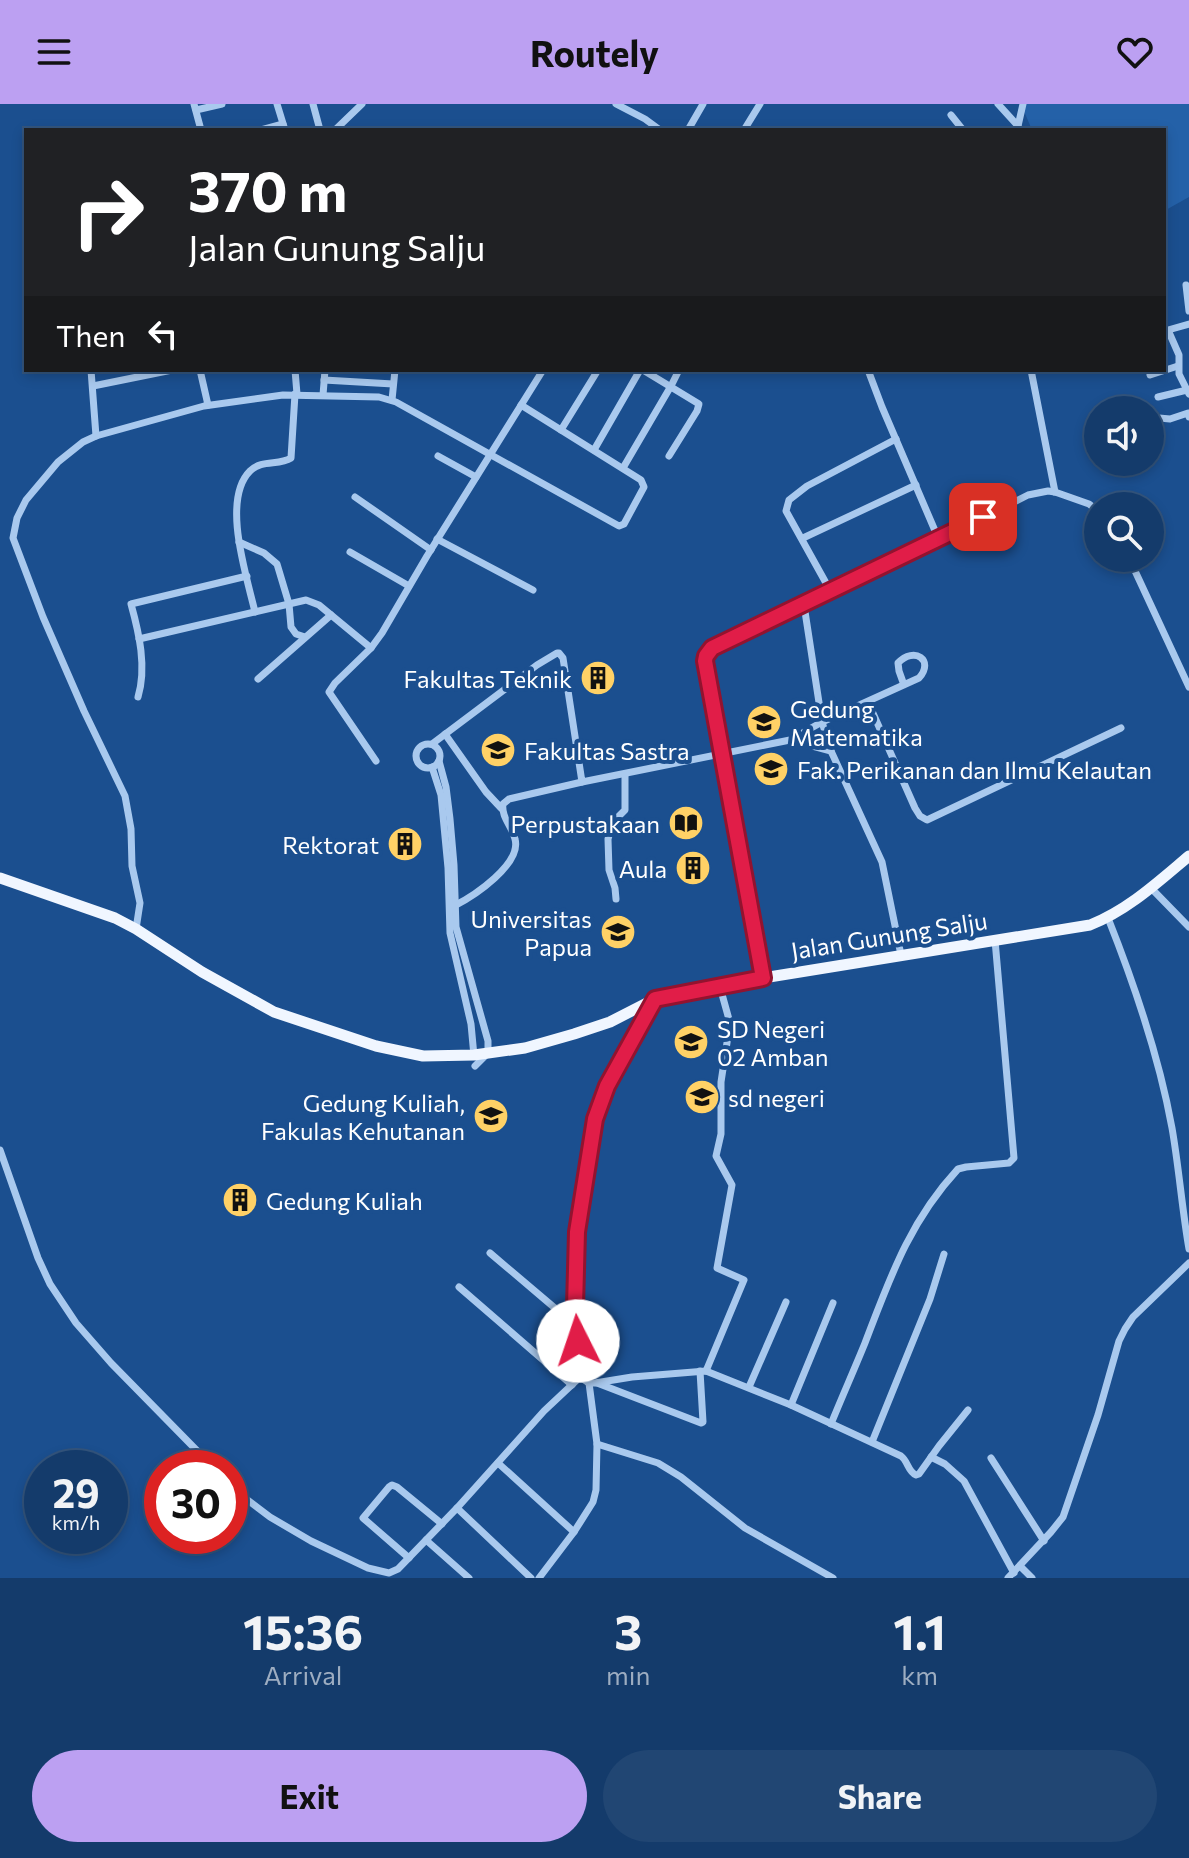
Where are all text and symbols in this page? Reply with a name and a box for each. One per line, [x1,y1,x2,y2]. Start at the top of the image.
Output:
icon: menu [32,30,76,74]
text: Routely [530,30,659,74]
icon: heart [1113,30,1157,74]
text: 370 m [188,155,347,224]
icon: right [56,160,160,264]
text: Jalan Gunung Salju [188,224,485,268]
icon: left [141,312,185,356]
text: Then [56,316,125,353]
map controls [1084,396,1164,572]
button: sound [1084,396,1164,476]
pin [949,483,1017,551]
button: search [1084,492,1164,572]
icon: arrive [961,495,1005,539]
building icon: Fakultas Teknik [579,659,617,697]
place label: Fakultas Teknik [404,664,572,693]
place label: Gedung Matematika [790,694,923,751]
school or university icon: Gedung Matematika [745,703,783,741]
school or university icon: Fakultas Sastra [479,731,517,769]
place label: Fakultas Sastra [524,736,689,765]
school or university icon: Fak. Perikanan dan Ilmu Kelautan [752,750,790,788]
place label: Fak. Perikanan dan Ilmu Kelautan [797,755,1152,784]
library icon: Perpustakaan [667,804,705,842]
place label: Perpustakaan [510,809,660,838]
building icon: Rektorat [386,825,424,863]
place label: Rektorat [282,830,379,859]
building icon: Aula [674,849,712,887]
place label: Aula [619,854,667,883]
place label: Universitas Papua [470,904,592,961]
street label: Jalan Gunung Salju [789,905,989,965]
school or university icon: Universitas Papua [599,913,637,951]
place label: SD Negeri 02 Amban [717,1014,829,1071]
school or university icon: SD Negeri 02 Amban [672,1023,710,1061]
school or university icon: sd negeri [683,1078,721,1116]
place label: sd negeri [728,1083,825,1112]
place label: Gedung Kuliah, Fakulas Kehutanan [261,1088,465,1145]
school or university icon: Gedung Kuliah, Fakulas Kehutanan [472,1097,510,1135]
building icon: Gedung Kuliah [221,1181,259,1219]
place label: Gedung Kuliah [266,1186,423,1215]
position arrow [536,1299,620,1383]
speed limit sign: 30 [144,1450,248,1554]
text: 29 [52,1467,100,1516]
text: km/h [52,1510,100,1534]
text: 15:36 [243,1601,363,1660]
text: 3 [614,1601,642,1660]
text: 1.1 [893,1601,946,1660]
text: Arrival [264,1659,342,1690]
text: min [606,1659,650,1690]
text: km [901,1659,938,1690]
button: Exit [32,1750,587,1842]
button: Share [603,1750,1157,1842]

